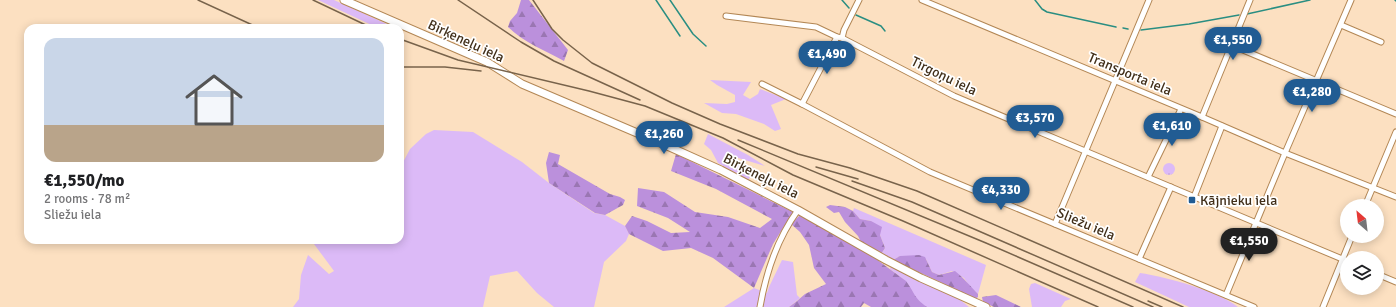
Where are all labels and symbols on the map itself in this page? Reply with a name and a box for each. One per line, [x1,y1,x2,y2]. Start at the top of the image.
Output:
street label: Birķeneļu iela [425,16,507,66]
pin: €1,550 [1200,27,1266,61]
pin: €1,490 [794,41,860,75]
street label: Transporta iela [1086,49,1174,99]
street label: Tirgoņu iela [908,53,980,99]
pin: €1,280 [1279,79,1345,113]
pin: €3,570 [1002,105,1068,139]
pin: €1,610 [1139,113,1205,147]
pin: €1,260 [631,121,697,155]
street label: Birķeneļu iela [720,150,802,202]
pin: €4,330 [968,177,1034,211]
place label: Kājnieku iela [1200,192,1277,209]
marker: Kājnieku iela [1187,195,1197,205]
north arrow [1340,199,1384,243]
street label: Sliežu iela [1054,204,1118,244]
pin: €1,550 [1216,228,1282,262]

